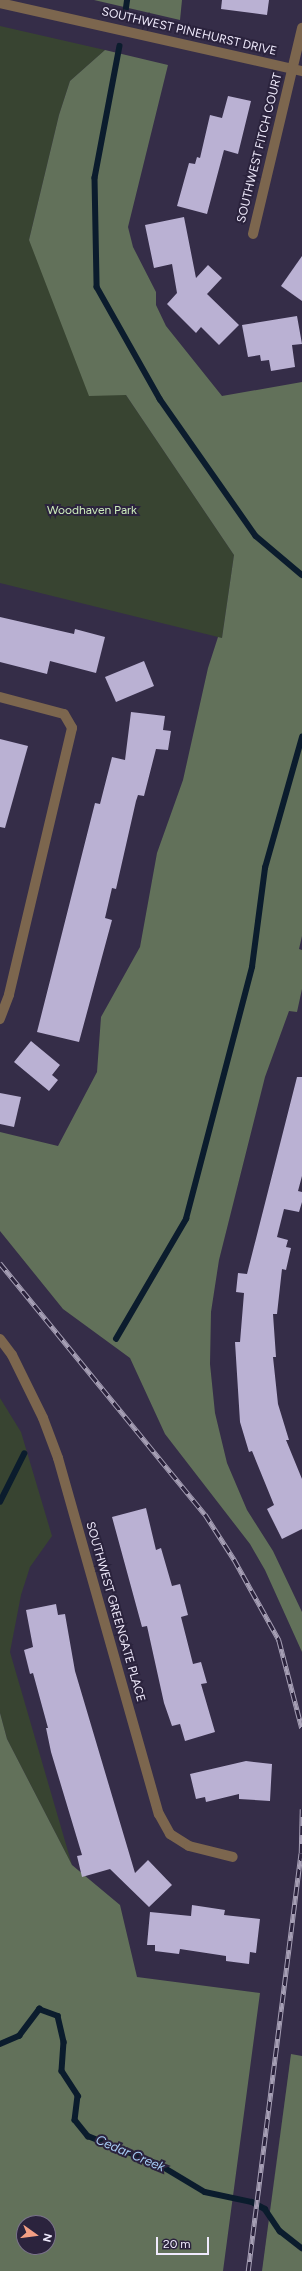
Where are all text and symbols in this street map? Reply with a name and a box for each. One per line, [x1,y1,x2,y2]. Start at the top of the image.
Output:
street label: SOUTHWEST PINEHURST DRIVE [100,5,278,59]
street label: SOUTHWEST FITCH COURT [234,72,286,224]
park label: Woodhaven Park [47,504,137,518]
street label: SOUTHWEST GREENGATE PLACE [82,1520,148,1704]
water label: Cedar Creek [93,2132,167,2176]
north arrow [16,2215,56,2255]
scale bar [158,2229,211,2255]
text: N [40,2232,54,2243]
text: 20 m [163,2237,191,2251]

